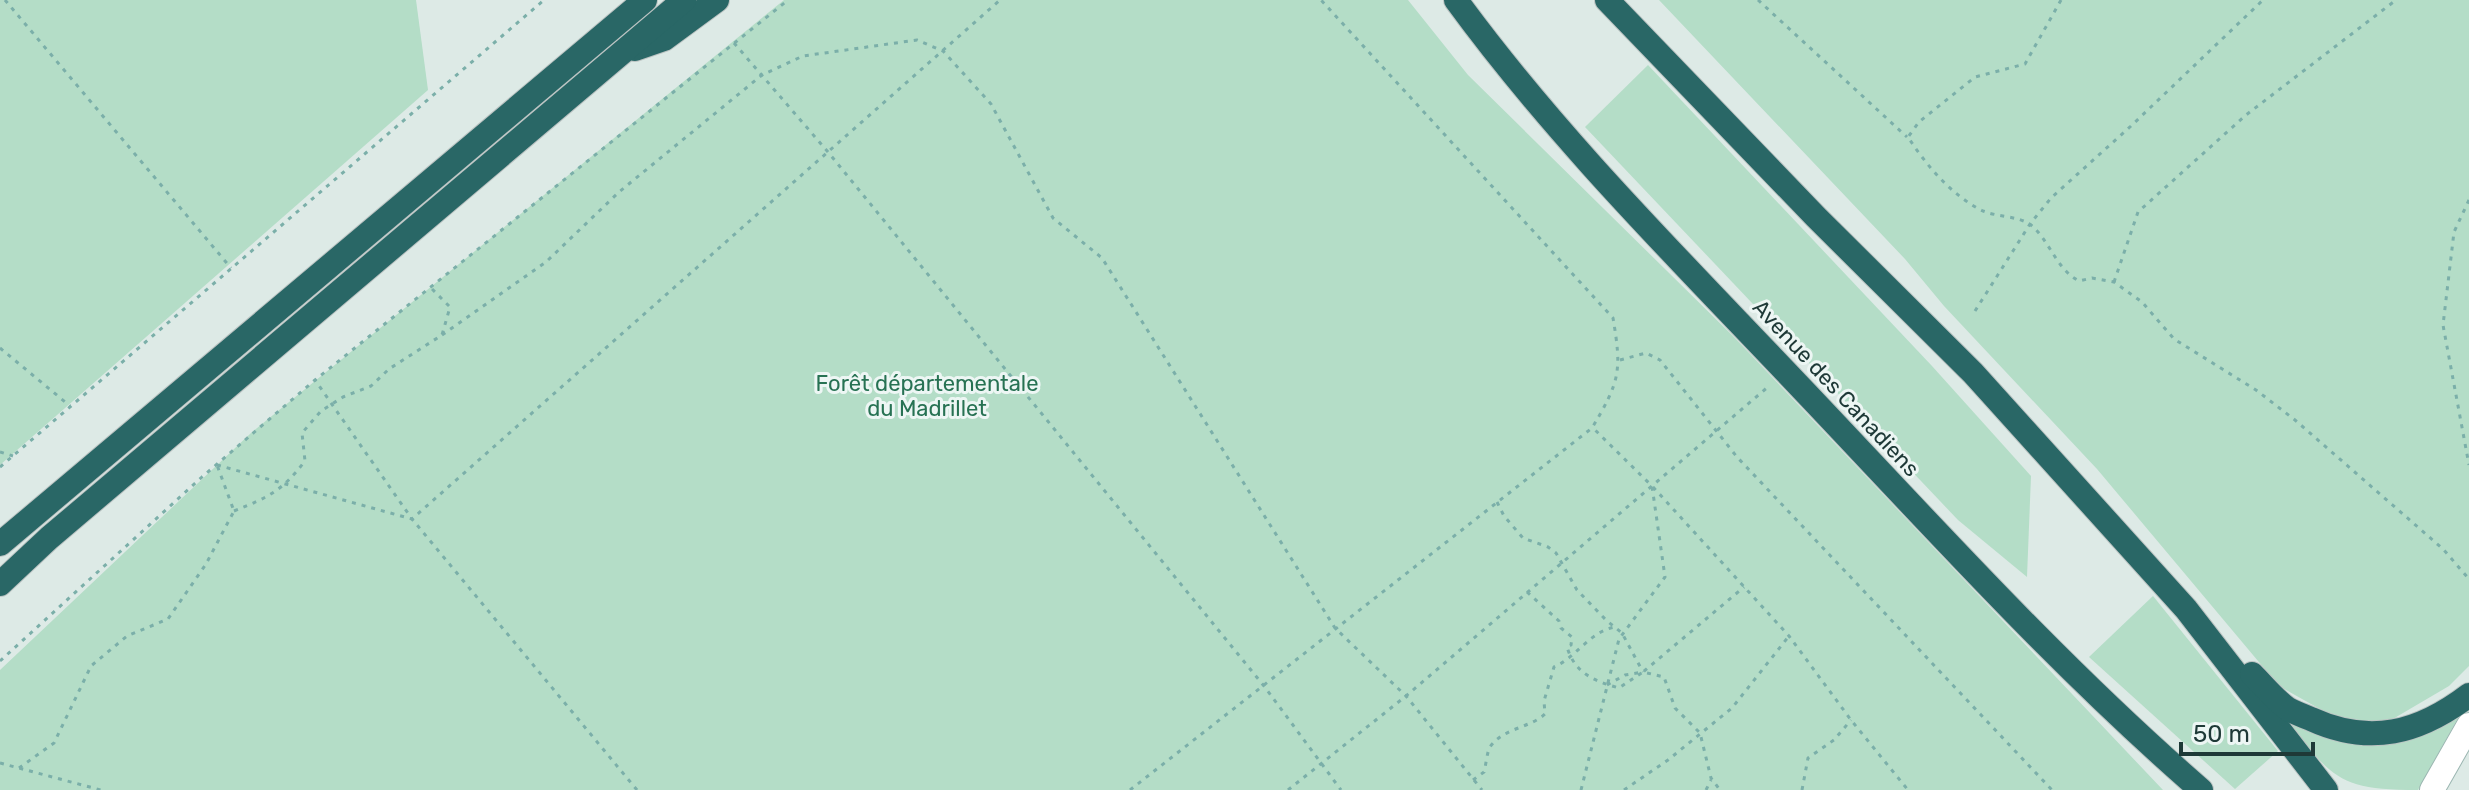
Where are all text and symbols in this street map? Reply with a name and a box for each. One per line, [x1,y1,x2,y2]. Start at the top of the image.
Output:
street label: Avenue des Canadiens [1747,294,1925,482]
park label: Forêt départementale du Madrillet [815,370,1039,422]
scale bar [2181,706,2313,756]
text: 50 m [2193,720,2250,748]

